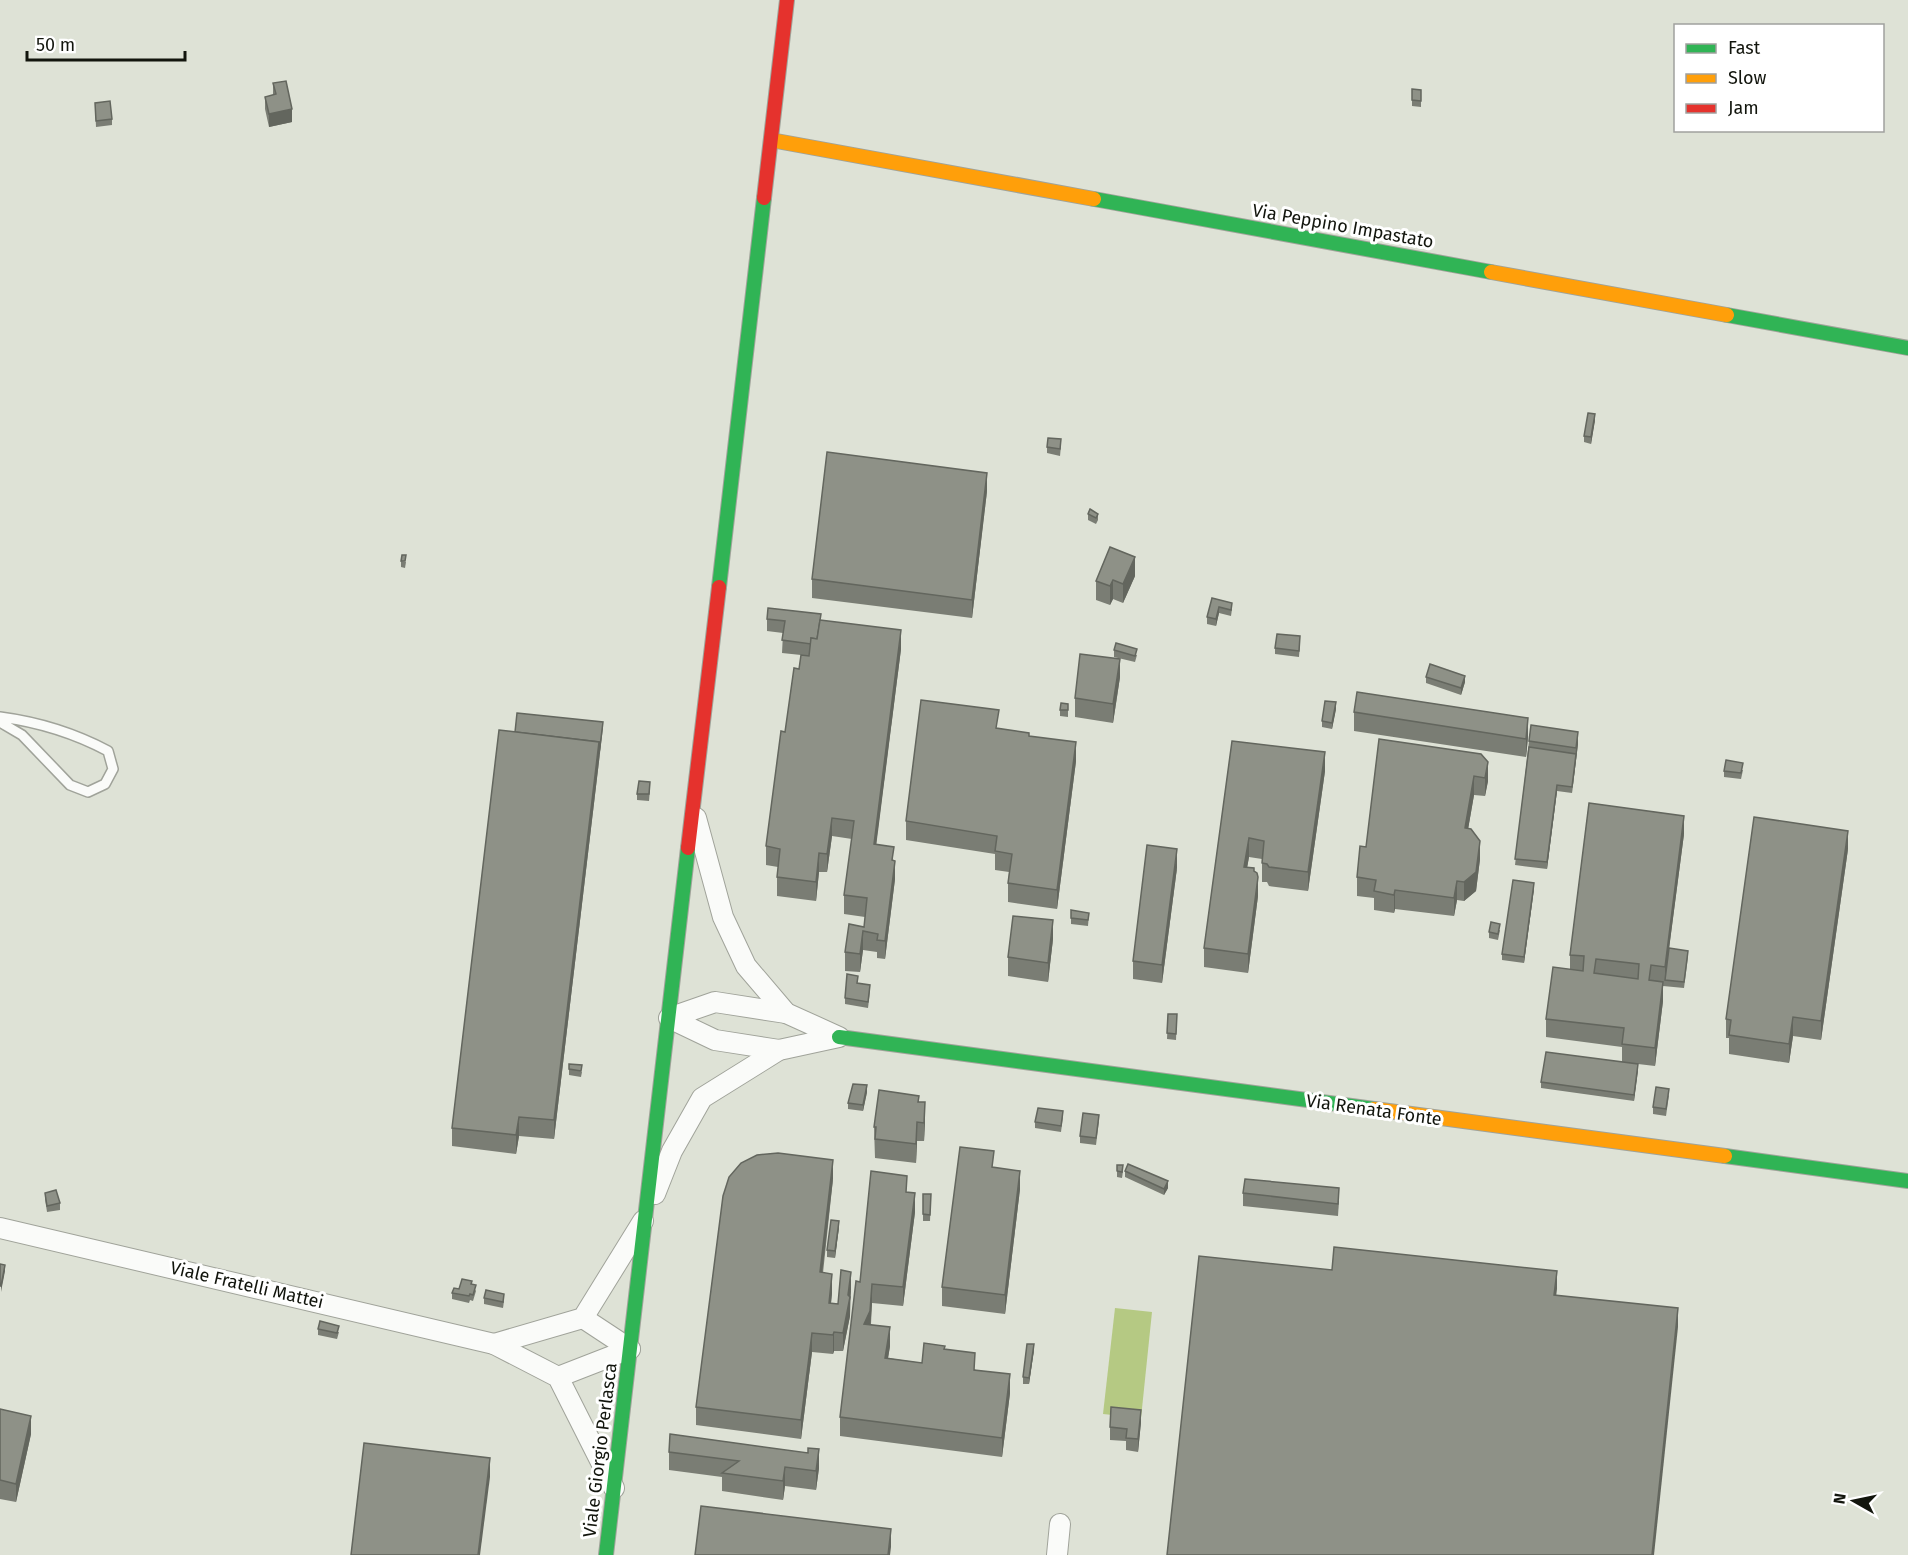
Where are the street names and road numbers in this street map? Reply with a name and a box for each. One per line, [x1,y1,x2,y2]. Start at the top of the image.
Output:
street label: Via Peppino Impastato [1251,199,1435,253]
street label: Via Renata Fonte [1305,1090,1443,1130]
street label: Viale Fratelli Mattei [168,1257,326,1313]
street label: Viale Giorgio Perlasca [578,1361,622,1539]

